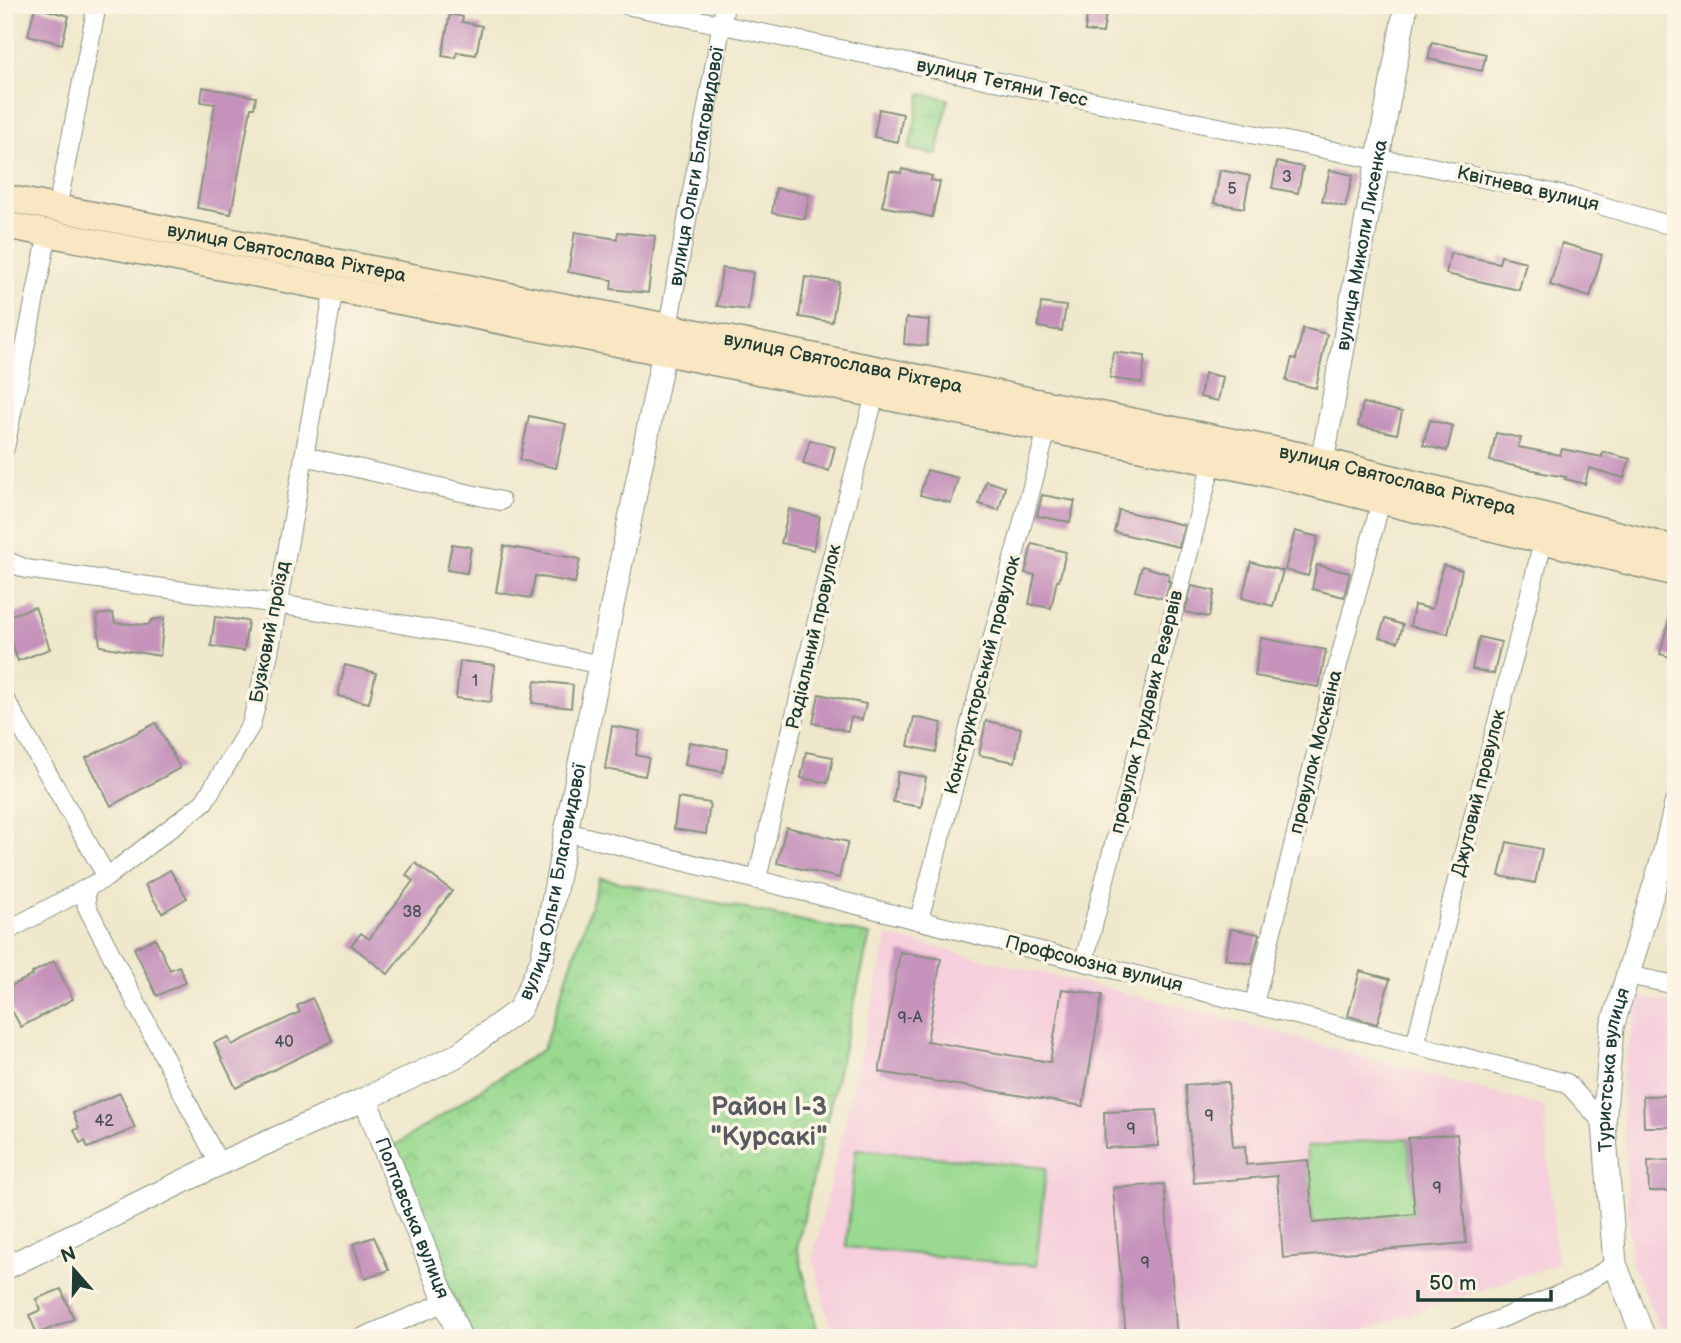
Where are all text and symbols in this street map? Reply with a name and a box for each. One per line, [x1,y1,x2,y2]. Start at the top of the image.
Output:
street label: вулиця Ольги Благовидової [664,45,729,288]
street label: вулиця Тетяни Тесс [914,54,1090,113]
street label: вулиця Миколи Лисенка [1331,138,1393,352]
street label: Квітнева вулиця [1455,161,1601,217]
house number: 3 [1282,168,1292,187]
house number: 5 [1227,180,1237,199]
street label: вулиця Святослава Ріхтера [165,218,408,287]
street label: вулиця Святослава Ріхтера [722,327,964,398]
street label: вулиця Святослава Ріхтера [1277,440,1518,520]
street label: Радіальний провулок [781,542,847,732]
street label: Конструкторський провулок [940,553,1026,797]
street label: Бузковий проїзд [245,559,295,705]
street label: провулок Трудових Резервів [1106,588,1188,836]
street label: провулок Москвіна [1285,668,1347,836]
house number: 1 [472,672,478,691]
street label: Джутовий провулок [1447,707,1511,879]
street label: вулиця Ольги Благовидової [514,761,591,1004]
house number: 38 [402,903,422,922]
street label: Профсоюзна вулиця [1003,931,1185,997]
street label: Туристська вулиця [1592,985,1635,1153]
house number: 9-А [898,1009,923,1028]
house number: 40 [274,1033,294,1052]
district label: Район І-3 "Курсакі" [711,1092,827,1153]
house number: 9 [1204,1107,1214,1126]
house number: 42 [94,1112,114,1131]
house number: 9 [1126,1120,1136,1139]
street label: Полтавська вулиця [370,1134,455,1302]
house number: 9 [1432,1179,1442,1198]
north arrow [38,1234,108,1304]
text: N [58,1242,79,1269]
house number: 9 [1140,1254,1150,1273]
scale bar [1418,1259,1552,1303]
text: 50 m [1429,1271,1476,1296]

